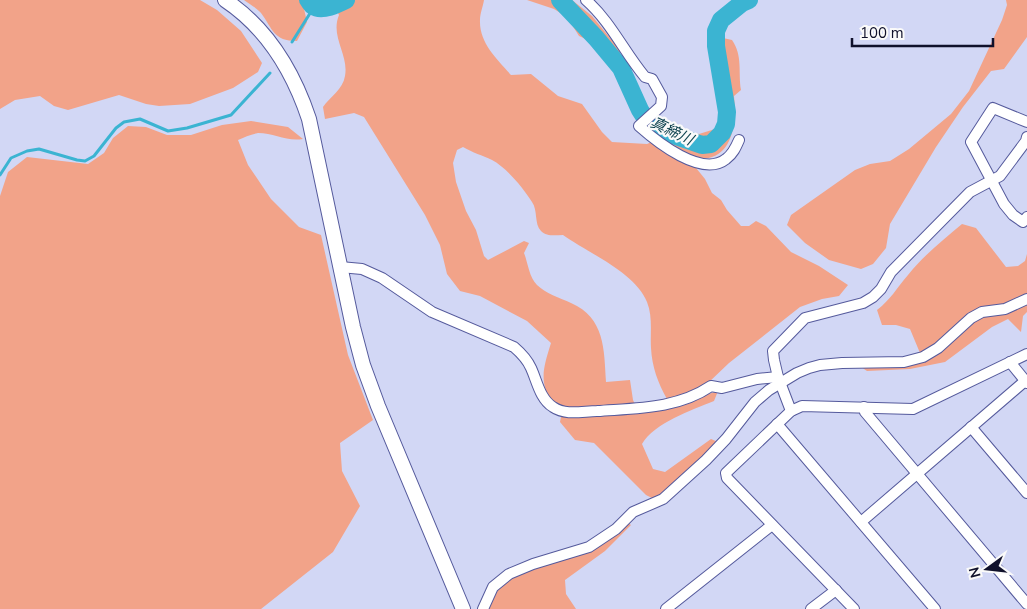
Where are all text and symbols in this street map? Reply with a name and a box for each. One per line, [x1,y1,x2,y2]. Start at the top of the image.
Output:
scale bar [852,15,993,47]
text: 100 m [860,23,904,43]
water label: 真締川 [647,112,698,151]
north arrow [962,544,1012,594]
text: N [964,565,985,580]

